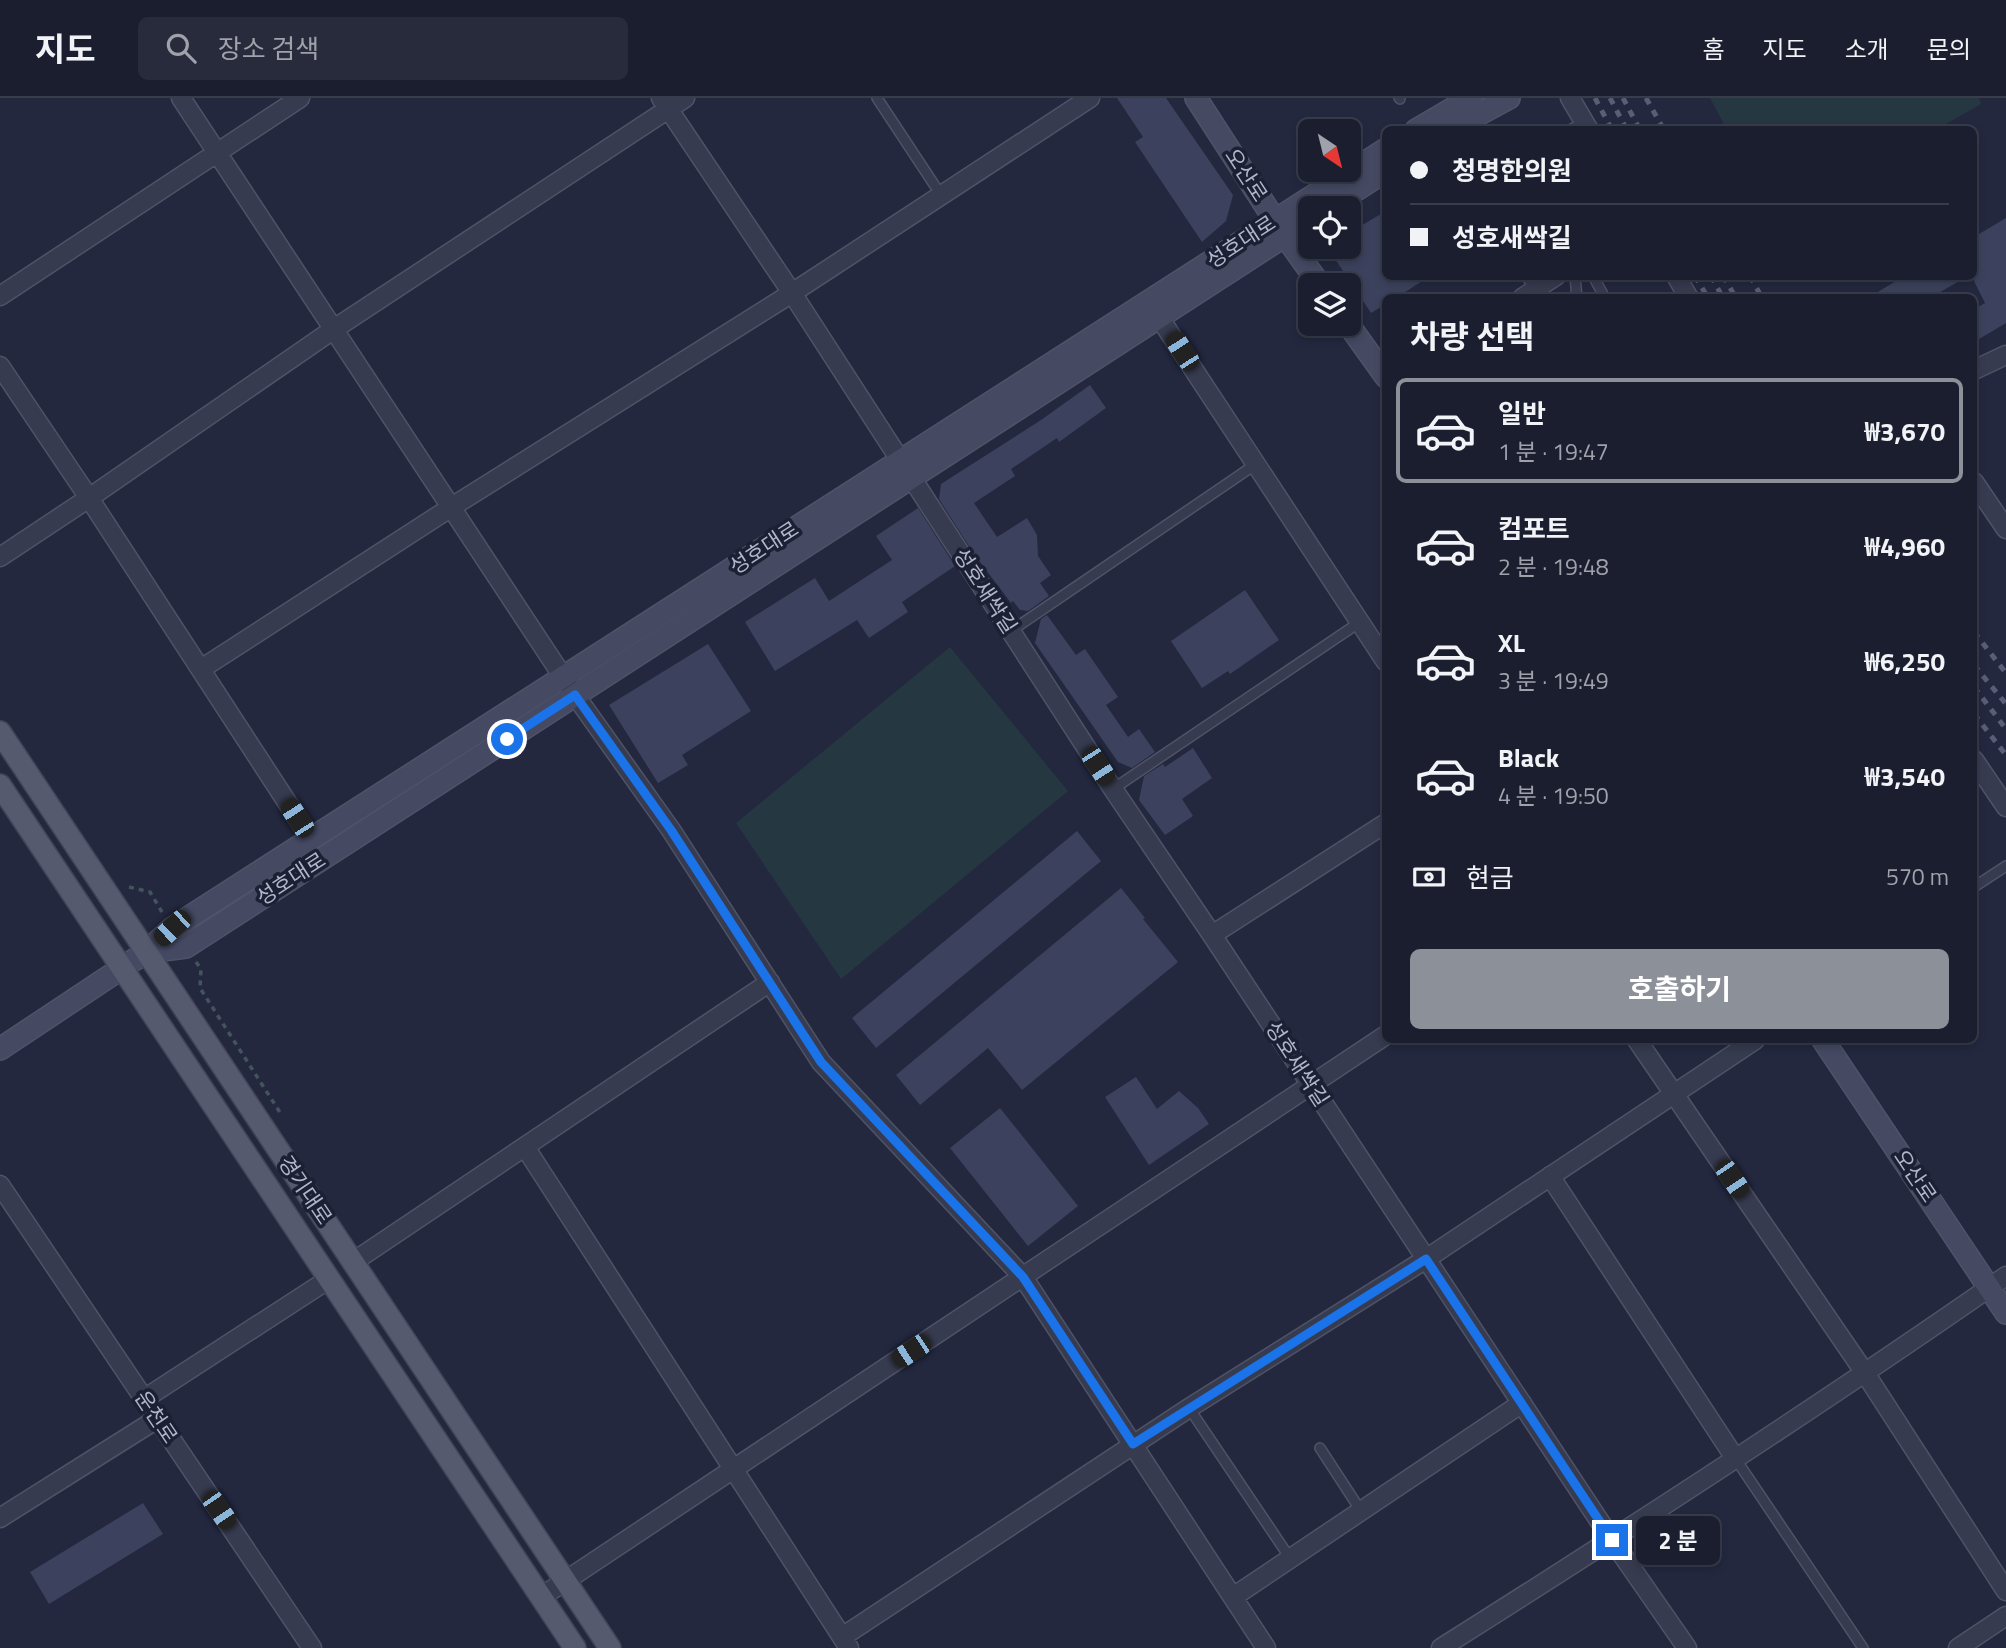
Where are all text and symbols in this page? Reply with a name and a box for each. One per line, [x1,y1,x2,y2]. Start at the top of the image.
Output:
search box [138,17,628,80]
text: 지도 [35,24,96,74]
icon: search [162,29,200,67]
text: 장소 검색 [218,29,319,68]
text: 홈 [1702,31,1724,67]
text: 지도 [1762,31,1807,67]
text: 소개 [1845,31,1889,67]
text: 문의 [1927,31,1971,67]
north arrow [1298,119,1362,182]
map controls [1298,119,1361,336]
street label: 오산로 [1218,141,1276,207]
text: 청명한의원 [1452,151,1572,190]
button: locate [1298,196,1361,259]
street label: 성호대로 [1199,207,1282,276]
text: 성호새싹길 [1452,218,1572,257]
button: layers [1298,273,1361,336]
text: 차량 선택 [1410,312,1535,360]
car [1162,328,1203,374]
text: 일반 [1498,394,1546,433]
icon: car [1414,399,1477,462]
text: ₩3,670 [1865,412,1945,451]
text: 1 분 · 19:47 [1498,434,1609,469]
text: 컴포트 [1498,509,1570,548]
street label: 성호대로 [722,513,805,582]
icon: car [1414,514,1477,577]
text: ₩4,960 [1865,527,1945,566]
street label: 성호새싹길 [946,541,1026,640]
text: 2 분 · 19:48 [1498,549,1609,584]
text: XL [1498,623,1525,662]
icon: car [1414,629,1477,692]
text: ₩6,250 [1865,642,1945,681]
text: 3 분 · 19:49 [1498,663,1609,698]
route start [491,723,523,755]
text: Black [1498,738,1559,777]
car [1078,743,1119,789]
icon: car [1414,744,1477,807]
text: ₩3,540 [1865,757,1945,796]
text: 4 분 · 19:50 [1498,778,1609,813]
car [277,795,318,841]
street label: 성호대로 [249,844,332,913]
icon: cash [1410,858,1448,896]
text: 현금 [1466,858,1514,897]
text: 570 m [1886,859,1949,894]
car [150,906,195,950]
button: 호출하기 [1410,949,1949,1029]
street label: 성호새싹길 [1258,1014,1338,1113]
street label: 오산로 [1886,1142,1945,1208]
street label: 경기대로 [271,1148,341,1230]
car [1712,1156,1753,1202]
car [888,1331,935,1371]
street label: 운천로 [127,1383,186,1449]
car [199,1487,240,1533]
callout: 2 분 [1636,1516,1720,1564]
text: 2 분 [1658,1523,1698,1558]
route end [1596,1524,1628,1556]

